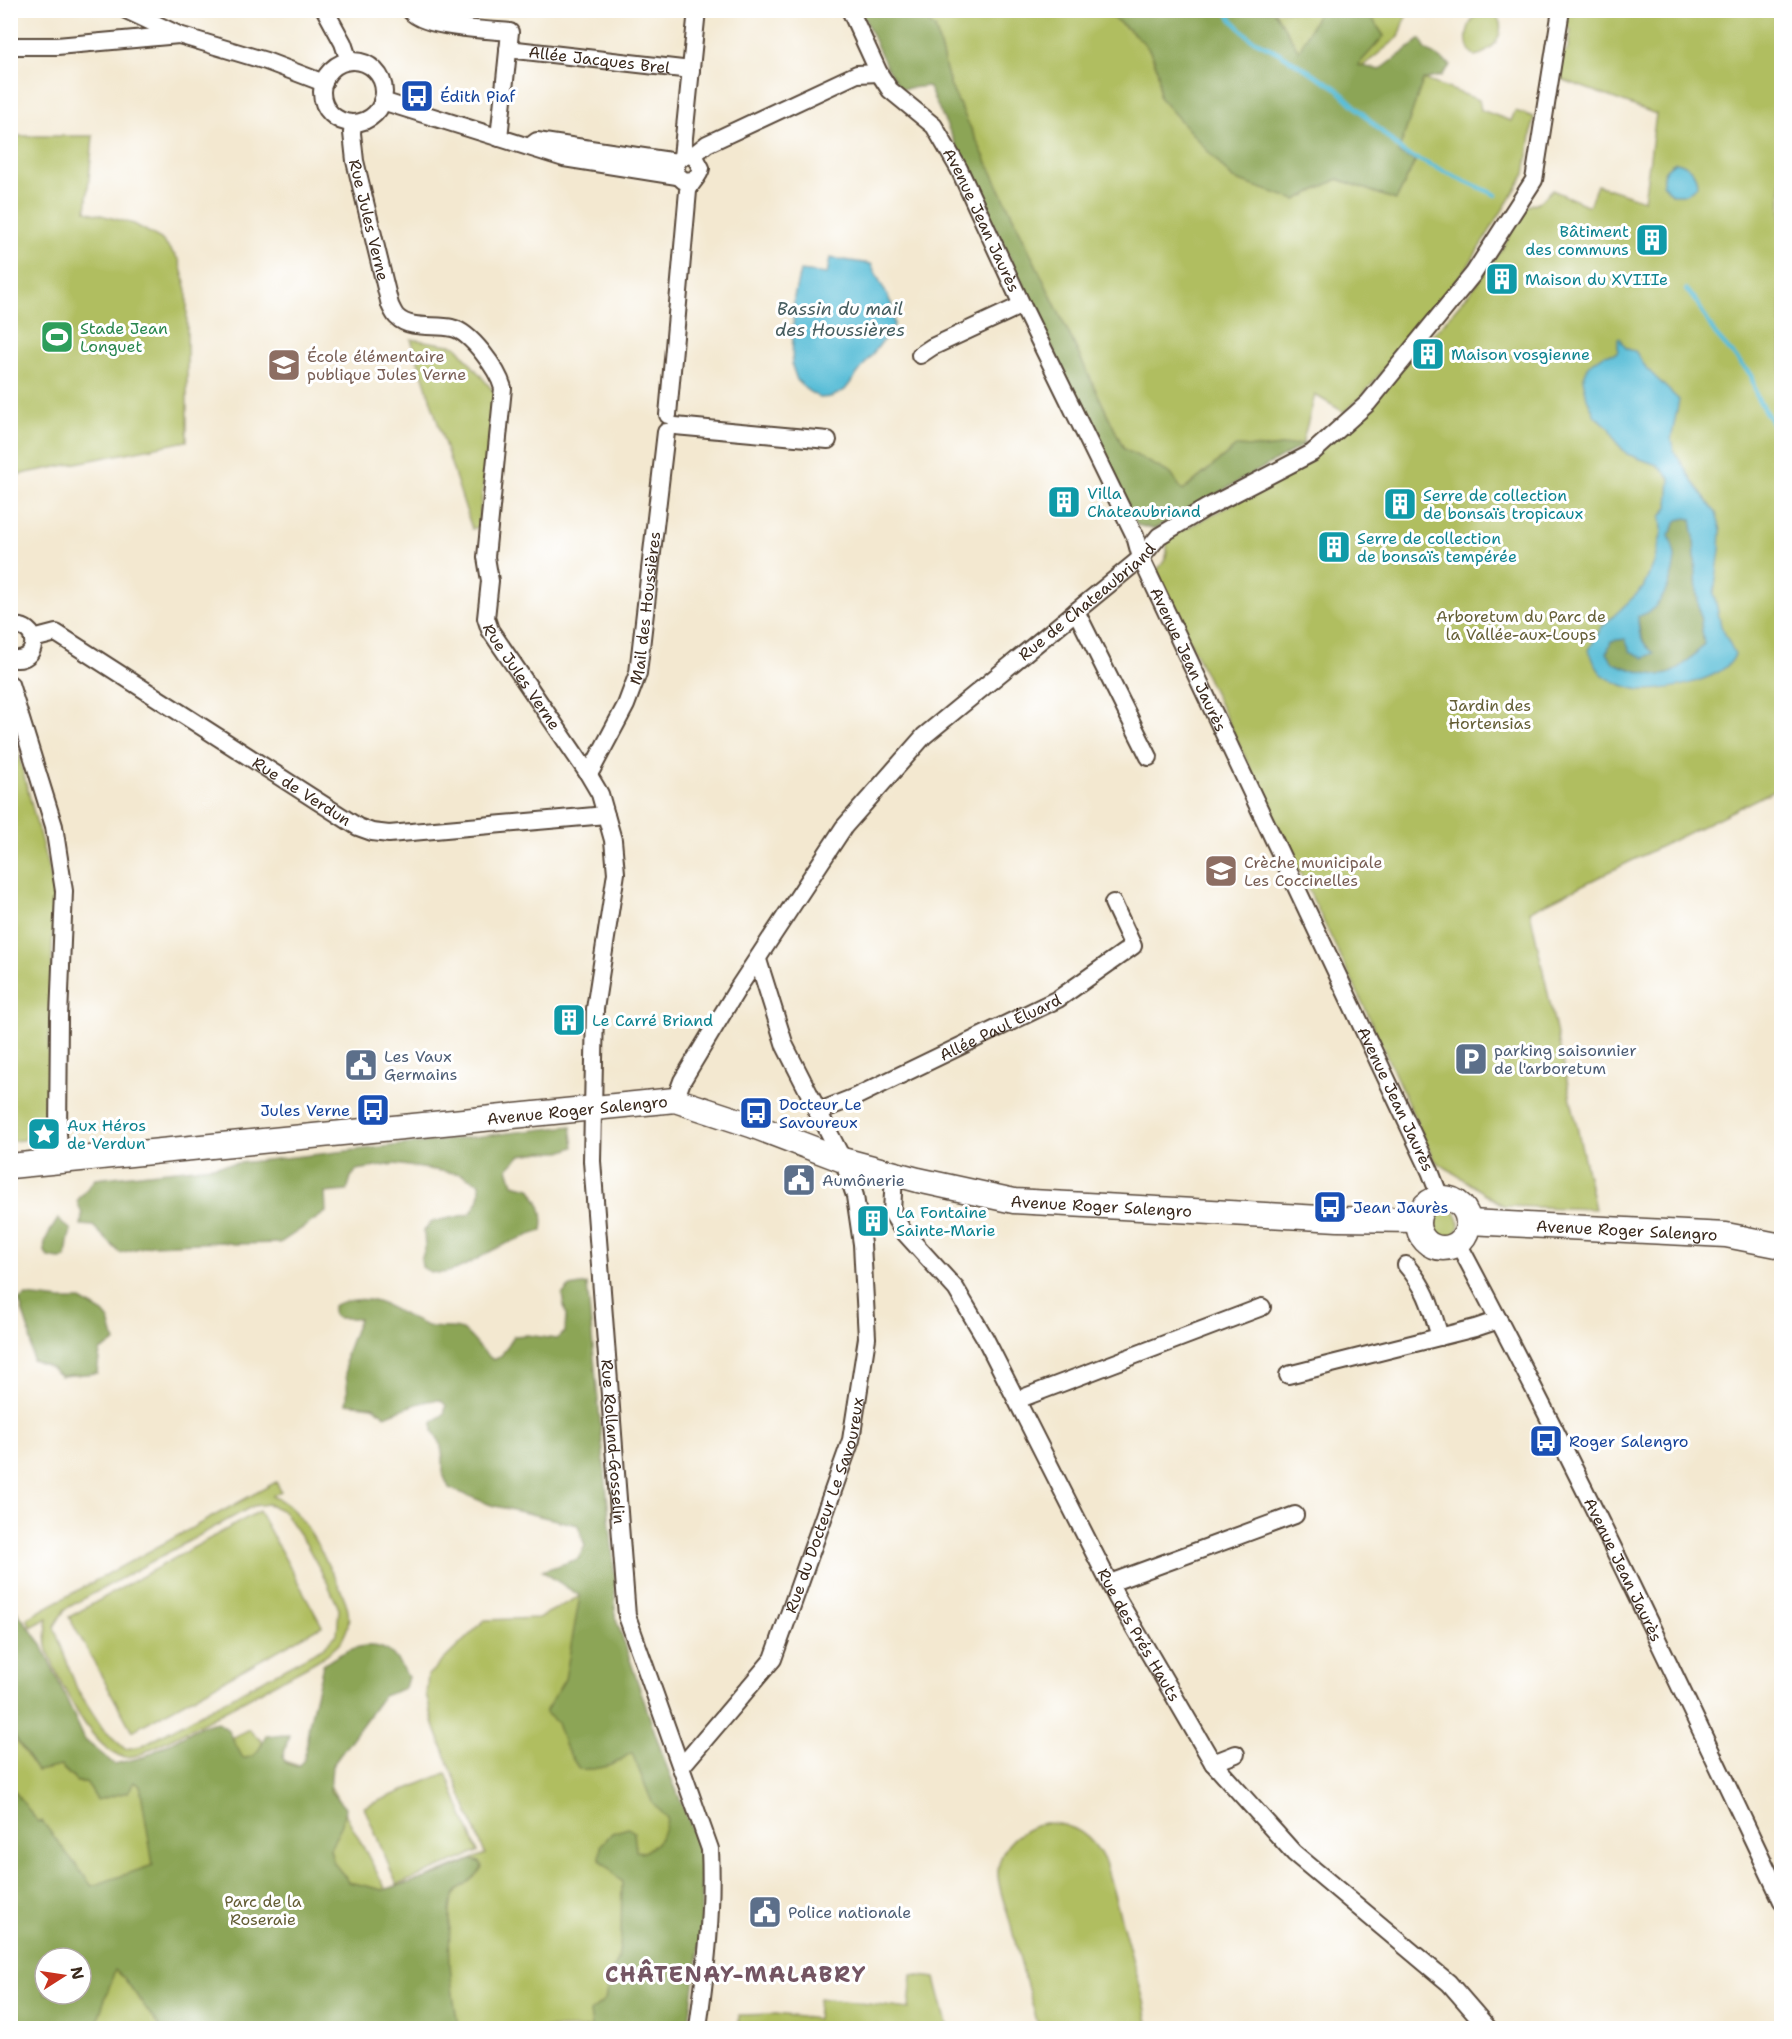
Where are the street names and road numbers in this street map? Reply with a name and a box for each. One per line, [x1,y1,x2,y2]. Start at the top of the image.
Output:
street label: Allée Jacques Brel [528,41,671,79]
street label: Avenue Jean Jaurès [938,144,1025,296]
street label: Rue Jules Verne [344,157,394,283]
street label: Mail des Houssières [625,530,665,688]
street label: Rue de Chateaubriand [1014,538,1160,665]
street label: Avenue Jean Jaurès [1145,584,1231,735]
street label: Rue Jules Verne [478,622,565,734]
street label: Rue de Verdun [248,752,355,831]
street label: Allée Paul Éluard [936,989,1065,1066]
street label: Avenue Jean Jaurès [1352,1023,1439,1175]
street label: Avenue Roger Salengro [486,1091,669,1130]
street label: Avenue Roger Salengro [1010,1191,1192,1222]
street label: Avenue Roger Salengro [1536,1215,1718,1246]
street label: Rue Rolland-Gosselin [596,1359,630,1525]
street label: Rue du Docteur Le Savoureux [780,1396,869,1616]
street label: Avenue Jean Jaurès [1579,1494,1667,1645]
street label: Rue des Prés Hauts [1093,1565,1185,1705]

